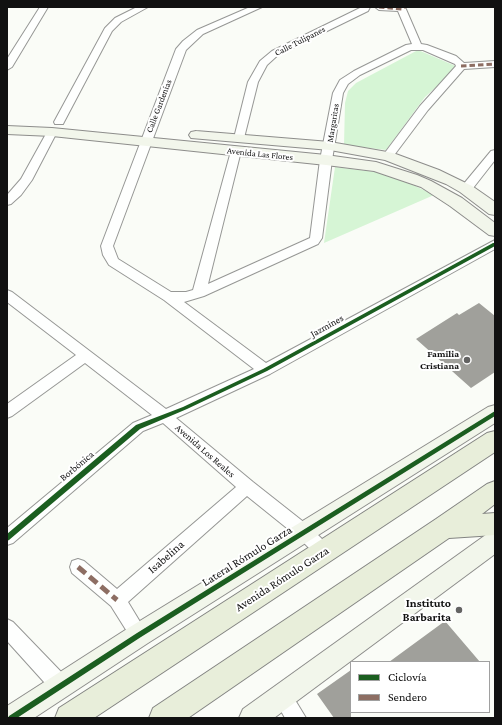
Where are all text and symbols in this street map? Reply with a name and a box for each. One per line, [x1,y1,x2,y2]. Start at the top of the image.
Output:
street label: Calle Tulipanes [273,24,327,58]
street label: Calle Gardenias [144,78,174,134]
street label: Margaritas [325,103,341,143]
street label: Avenida Las Flores [226,145,294,163]
street label: Jazmines [308,312,346,340]
place label: Familia Cristiana [420,348,459,372]
marker: Familia Cristiana [462,355,472,365]
street label: Avenida Los Reales [173,422,237,480]
street label: Borbónica [58,448,96,484]
street label: Lateral Rómulo Garza [199,522,295,590]
street label: Isabelina [145,537,187,577]
street label: Avenida Rómulo Garza [232,543,332,615]
place label: Instituto Barbarita [403,596,451,624]
marker: Instituto Barbarita [454,605,464,615]
legend [350,661,490,713]
text: Ciclovía [388,670,426,684]
text: Sendero [388,690,427,704]

